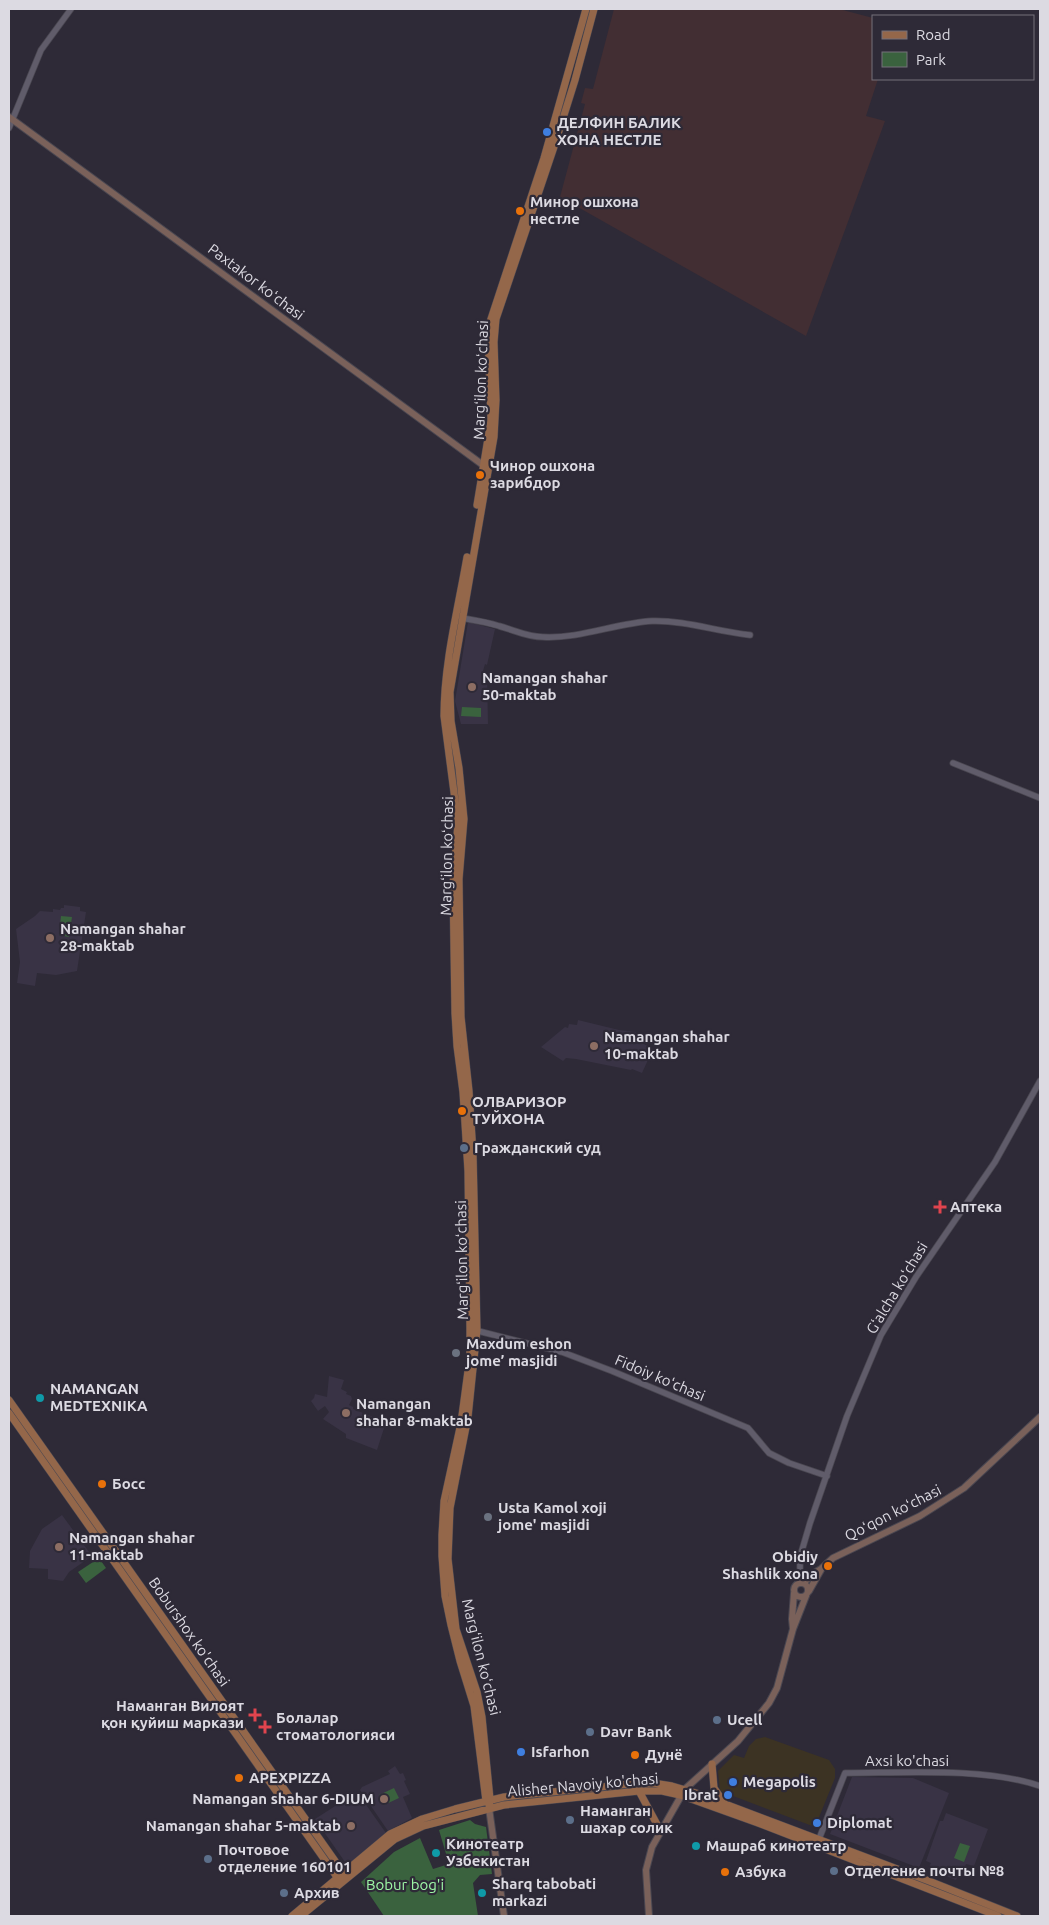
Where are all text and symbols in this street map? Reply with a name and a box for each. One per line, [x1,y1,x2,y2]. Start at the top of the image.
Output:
legend [872,15,1034,80]
text: Road [916,26,951,43]
text: Park [916,51,946,68]
place label: ДЕЛФИН БАЛИК ХОНА НЕСТЛЕ [557,114,681,148]
marker: ДЕЛФИН БАЛИК ХОНА НЕСТЛЕ [541,126,553,138]
place label: Минор ошхона нестле [530,193,639,227]
marker: Минор ошхона нестле [514,205,526,217]
street label: Paxtakor koʻchasi [205,240,308,323]
street label: Margʻilon koʻchasi [470,320,491,440]
place label: Чинор ошхона зарибдор [490,457,595,491]
marker: Чинор ошхона зарибдор [474,469,486,481]
place label: Namangan shahar 50-maktab [482,669,608,703]
marker: Namangan shahar 50-maktab [466,681,478,693]
street label: Margʻilon koʻchasi [437,796,456,916]
place label: Namangan shahar 28-maktab [60,920,186,954]
marker: Namangan shahar 28-maktab [44,932,56,944]
place label: Namangan shahar 10-maktab [604,1028,730,1062]
marker: Namangan shahar 10-maktab [588,1040,600,1052]
place label: ОЛВАРИЗОР ТУЙХОНА [472,1093,567,1127]
marker: ОЛВАРИЗОР ТУЙХОНА [456,1105,468,1117]
place label: Гражданский суд [474,1139,601,1156]
marker: Гражданский суд [458,1142,470,1154]
place label: Аптека [950,1198,1002,1215]
street label: Margʻilon koʻchasi [452,1200,471,1320]
marker: Аптека [934,1201,946,1213]
street label: Gʻalcha koʻchasi [862,1239,931,1337]
place label: Maxdum eshon jome’ masjidi [464,1335,572,1369]
marker: Maxdum eshon jome’ masjidi [450,1347,462,1359]
street label: Fidoiy koʻchasi [613,1351,708,1404]
place label: NAMANGAN MEDTEXNIKA [50,1380,148,1414]
marker: NAMANGAN MEDTEXNIKA [34,1392,46,1404]
place label: Namangan shahar 8-maktab [356,1395,473,1429]
marker: Namangan shahar 8-maktab [340,1407,352,1419]
place label: Босс [112,1475,145,1492]
marker: Босс [96,1478,108,1490]
street label: Qoʻqon koʻchasi [842,1481,944,1544]
place label: Usta Kamol xoji jome' masjidi [496,1499,607,1533]
marker: Usta Kamol xoji jome' masjidi [482,1511,494,1523]
place label: Namangan shahar 11-maktab [69,1529,195,1563]
marker: Namangan shahar 11-maktab [53,1541,65,1553]
place label: Obidiy Shashlik xona [722,1548,818,1582]
marker: Obidiy Shashlik xona [822,1560,834,1572]
street label: Boburshox ko'chasi [146,1574,233,1689]
street label: Margʻilon koʻchasi [459,1597,504,1717]
place label: Наманган Вилоят қон қуйиш маркази [101,1697,244,1731]
marker: Наманган Вилоят қон қуйиш маркази [248,1708,262,1722]
place label: Болалар стоматологияси [276,1709,395,1743]
place label: Ucell [727,1711,763,1728]
marker: Ucell [711,1714,723,1726]
marker: Болалар стоматологияси [258,1720,272,1734]
place label: Davr Bank [600,1723,673,1740]
marker: Davr Bank [584,1726,596,1738]
place label: Isfarhon [531,1743,590,1760]
marker: Isfarhon [515,1746,527,1758]
place label: Дунё [645,1746,683,1763]
marker: Дунё [629,1749,641,1761]
street label: Axsi ko'chasi [865,1752,949,1769]
place label: APEXPIZZA [249,1769,332,1786]
street label: Alisher Navoiy ko'chasi [507,1769,659,1800]
marker: APEXPIZZA [233,1772,245,1784]
place label: Megapolis [743,1773,816,1790]
marker: Megapolis [727,1776,739,1788]
place label: Ibrat [684,1786,719,1803]
marker: Ibrat [722,1789,734,1801]
place label: Namangan shahar 6-DIUM [192,1790,374,1807]
marker: Namangan shahar 6-DIUM [378,1793,390,1805]
place label: Наманган шахар солик [580,1802,673,1836]
marker: Наманган шахар солик [564,1814,576,1826]
place label: Diplomat [827,1814,893,1831]
place label: Namangan shahar 5-maktab [146,1817,341,1834]
marker: Diplomat [811,1817,823,1829]
marker: Namangan shahar 5-maktab [345,1820,357,1832]
place label: Кинотеатр Узбекистан [446,1835,530,1869]
place label: Машраб кинотеатр [706,1837,846,1854]
marker: Машраб кинотеатр [690,1840,702,1852]
place label: Почтовое отделение 160101 [218,1841,352,1875]
marker: Кинотеатр Узбекистан [430,1847,442,1859]
marker: Почтовое отделение 160101 [202,1853,214,1865]
place label: Отделение почты №8 [844,1862,1004,1879]
place label: Азбука [735,1863,786,1880]
marker: Отделение почты №8 [828,1865,840,1877]
marker: Азбука [719,1866,731,1878]
place label: Sharq tabobati markazi [492,1875,596,1909]
park label: Bobur bog'i [366,1876,444,1893]
place label: Архив [294,1884,340,1901]
marker: Архив [278,1887,290,1899]
marker: Sharq tabobati markazi [476,1887,488,1899]

